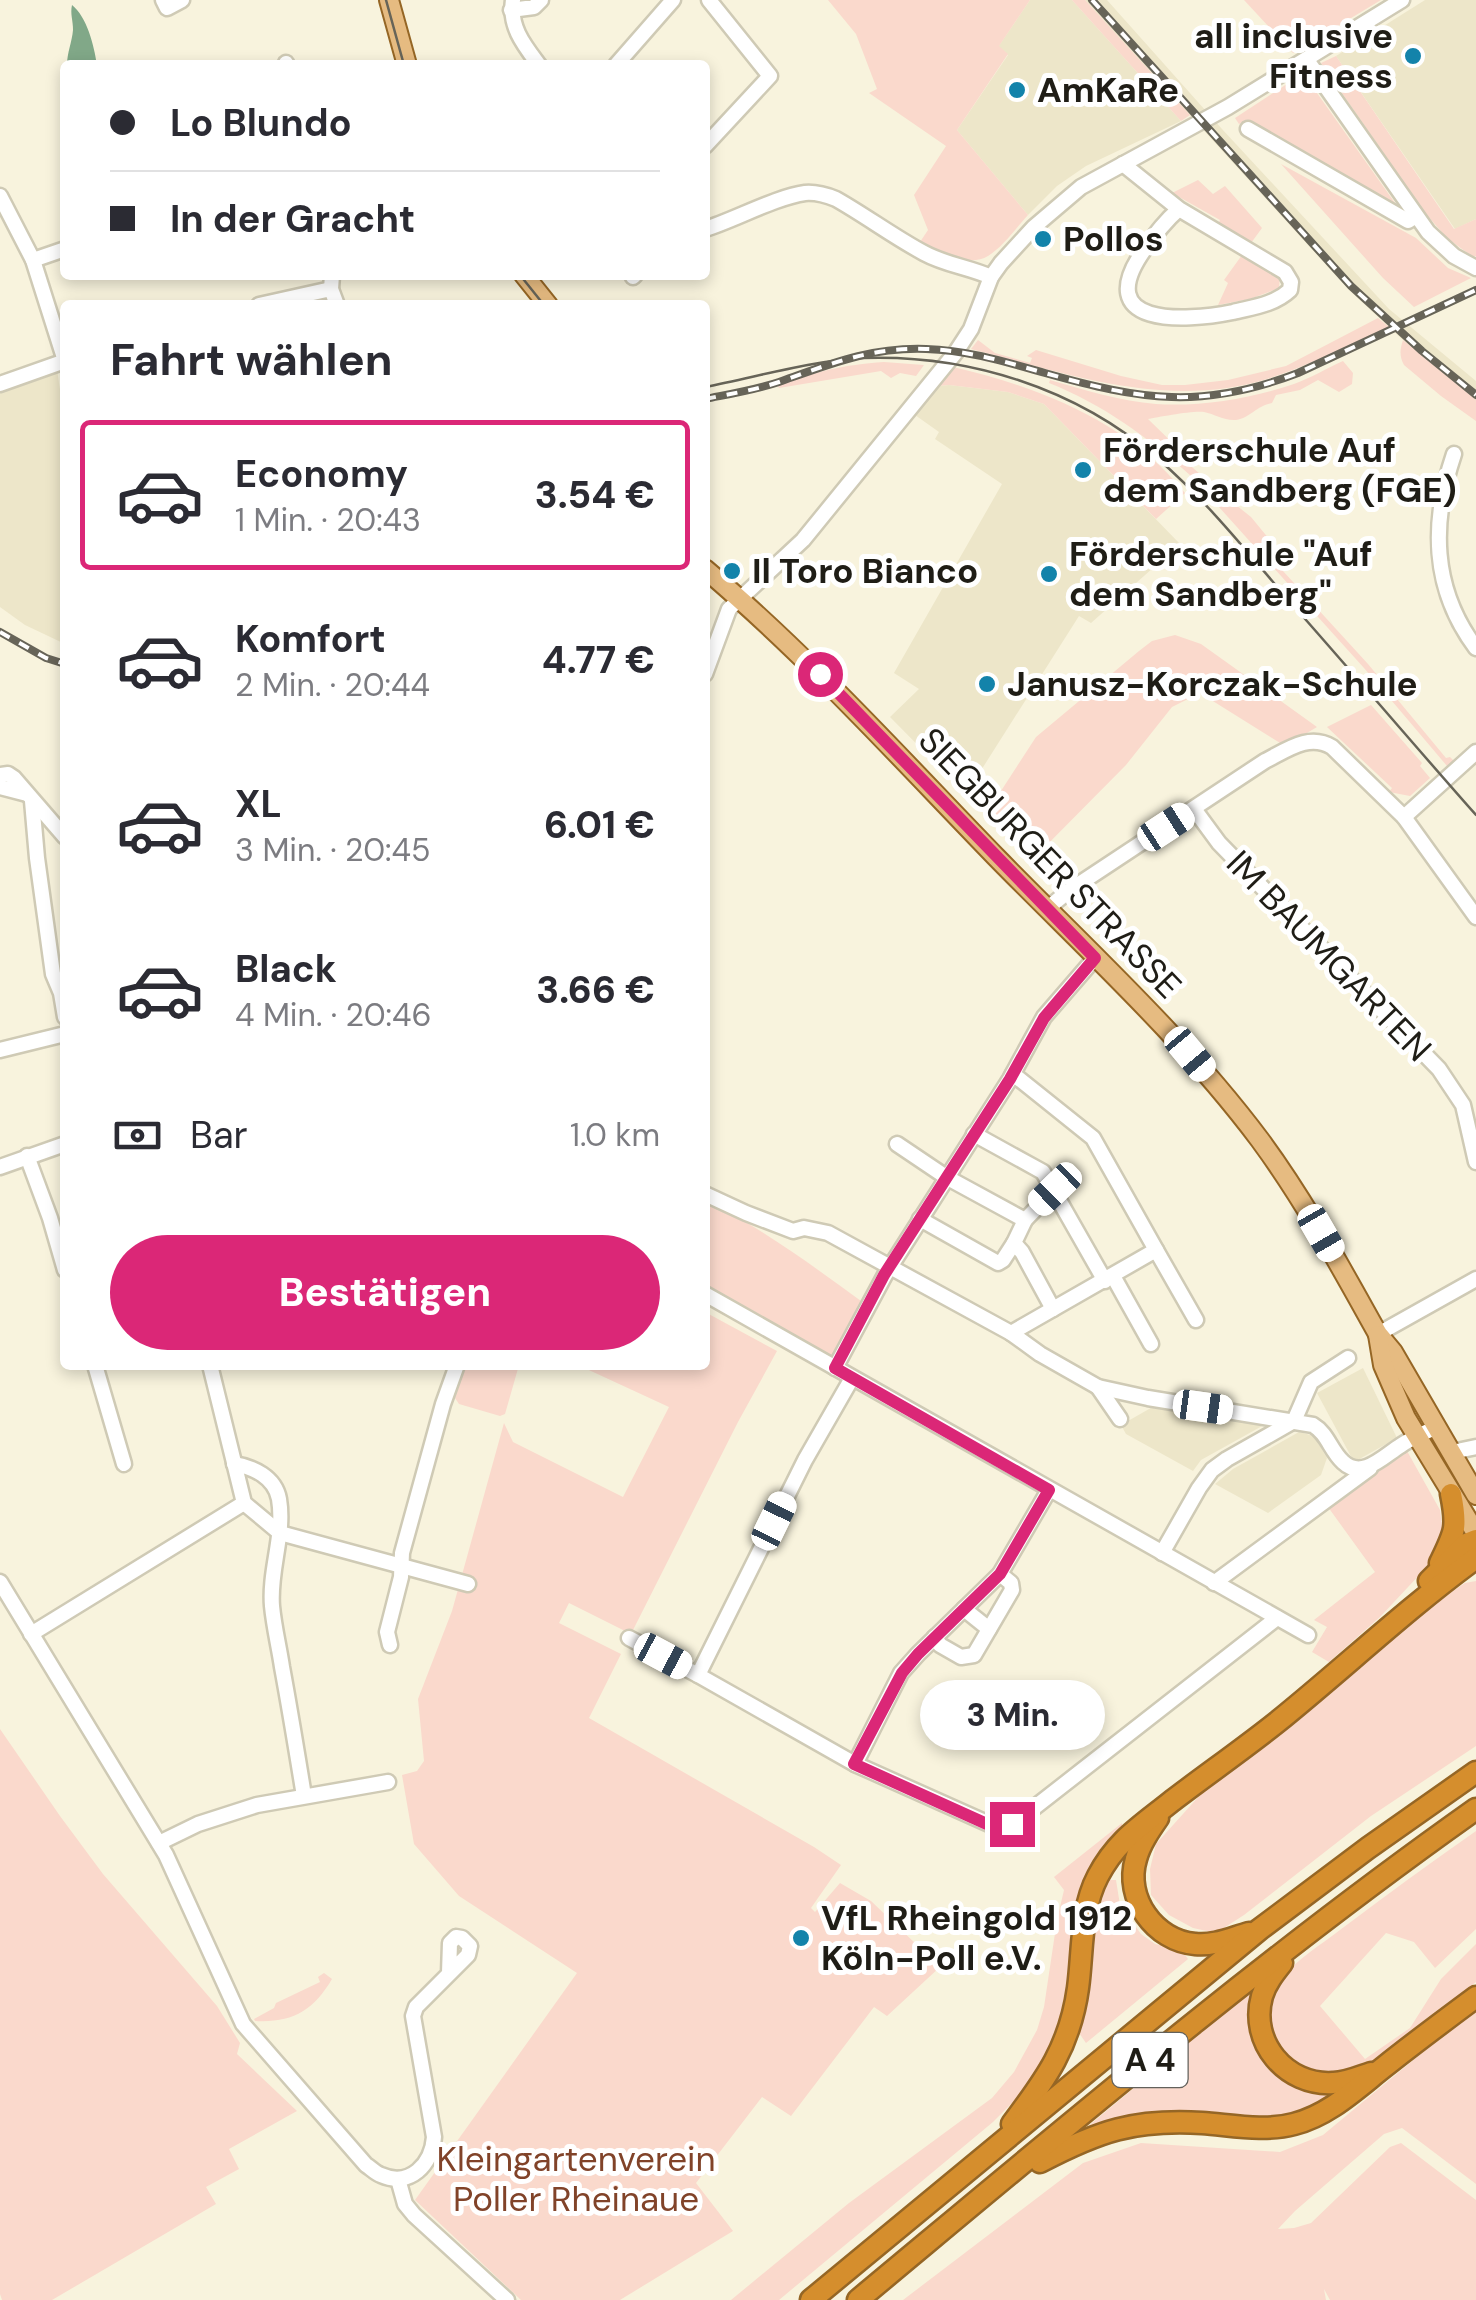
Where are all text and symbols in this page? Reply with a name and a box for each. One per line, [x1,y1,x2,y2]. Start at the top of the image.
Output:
place label: all inclusive Fitness [1194,13,1393,99]
marker: all inclusive Fitness [1402,45,1424,67]
place label: AmKaRe [1037,67,1179,113]
marker: AmKaRe [1006,79,1028,101]
text: Lo Blundo [170,98,352,148]
text: In der Gracht [170,194,415,244]
place label: Pollos [1063,216,1164,262]
marker: Pollos [1032,228,1054,250]
text: Fahrt wählen [110,330,392,389]
place label: Förderschule Auf dem Sandberg (FGE) [1103,427,1457,513]
text: Economy [235,449,408,499]
icon: car [115,450,205,540]
marker: Förderschule Auf dem Sandberg (FGE) [1072,459,1094,481]
text: 3.54 € [535,470,655,520]
text: 1 Min. · 20:43 [235,499,421,541]
place label: Förderschule "Auf dem Sandberg" [1069,531,1373,617]
place label: Il Toro Bianco [752,548,978,594]
marker: Il Toro Bianco [721,560,743,582]
marker: Förderschule "Auf dem Sandberg" [1038,563,1060,585]
text: Komfort [235,614,386,664]
icon: car [115,615,205,705]
text: 4.77 € [542,635,655,685]
route start [798,652,843,697]
place label: Janusz-Korczak-Schule [1007,661,1418,707]
text: 2 Min. · 20:44 [235,664,430,706]
marker: Janusz-Korczak-Schule [976,673,998,695]
street label: SIEGBURGER STRASSE [908,718,1192,1008]
text: XL [235,779,282,829]
icon: car [115,780,205,870]
car [1133,798,1199,856]
text: 6.01 € [544,800,655,850]
text: 3 Min. · 20:45 [235,829,431,871]
street label: IM BAUMGARTEN [1216,841,1442,1071]
text: Black [235,944,337,994]
icon: car [115,945,205,1035]
text: 3.66 € [536,965,655,1015]
text: 4 Min. · 20:46 [235,994,432,1036]
car [1159,1021,1221,1087]
icon: cash [110,1108,165,1163]
text: Bar [190,1110,248,1160]
text: 1.0 km [570,1114,660,1156]
car [1023,1157,1087,1221]
car [1293,1200,1349,1266]
button: Bestätigen [110,1235,660,1350]
car [1171,1388,1235,1426]
car [747,1487,801,1555]
car [629,1629,697,1683]
callout: 3 Min. [920,1679,1104,1749]
text: 3 Min. [966,1694,1059,1736]
route end [990,1802,1035,1847]
place label: VfL Rheingold 1912 Köln-Poll e.V. [821,1895,1132,1981]
marker: VfL Rheingold 1912 Köln-Poll e.V. [790,1927,812,1949]
road number: A 4 [1112,2033,1188,2087]
park label: Kleingartenverein Poller Rheinaue [436,2136,716,2222]

